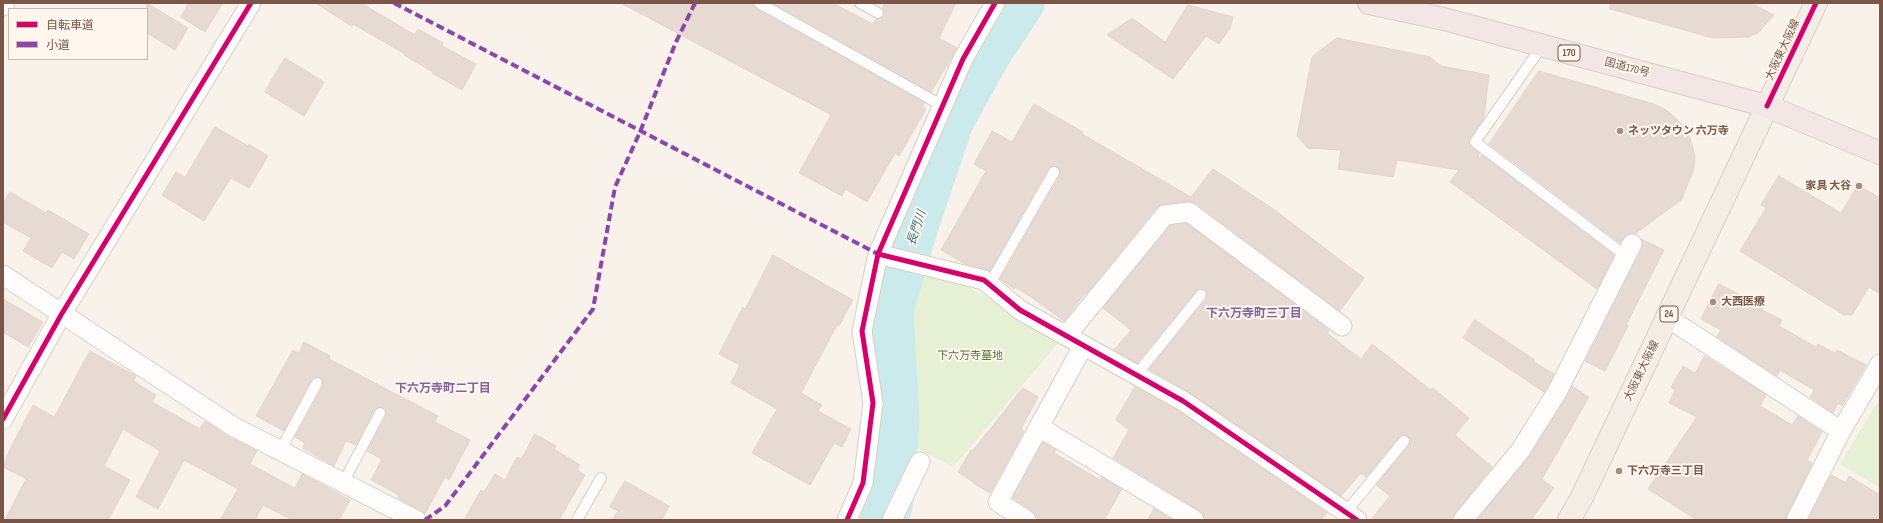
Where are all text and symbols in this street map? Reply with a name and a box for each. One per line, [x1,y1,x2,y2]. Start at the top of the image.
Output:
legend [8,8,148,60]
street label: 大阪東大阪線 [1763,17,1803,83]
text: 自転車道 [46,18,94,33]
text: 小道 [46,38,70,53]
road number: 170 [1558,45,1580,61]
street label: 国道170号 [1603,56,1651,80]
place label: ネッツタウン 六万寺 [1628,124,1729,138]
marker: ネッツタウン 六万寺 [1615,126,1625,136]
place label: 家具 大谷 [1805,179,1851,193]
marker: 家具 大谷 [1854,181,1864,191]
water label: 長門川 [905,209,929,247]
place label: 大西医療 [1721,295,1765,309]
marker: 大西医療 [1708,297,1718,307]
road number: 24 [1660,306,1678,322]
district label: 下六万寺町三丁目 [1206,307,1302,321]
street label: 大阪東大阪線 [1622,338,1662,404]
park label: 下六万寺墓地 [937,349,1003,363]
district label: 下六万寺町二丁目 [395,382,491,396]
place label: 下六万寺三丁目 [1627,464,1704,478]
marker: 下六万寺三丁目 [1614,466,1624,476]

